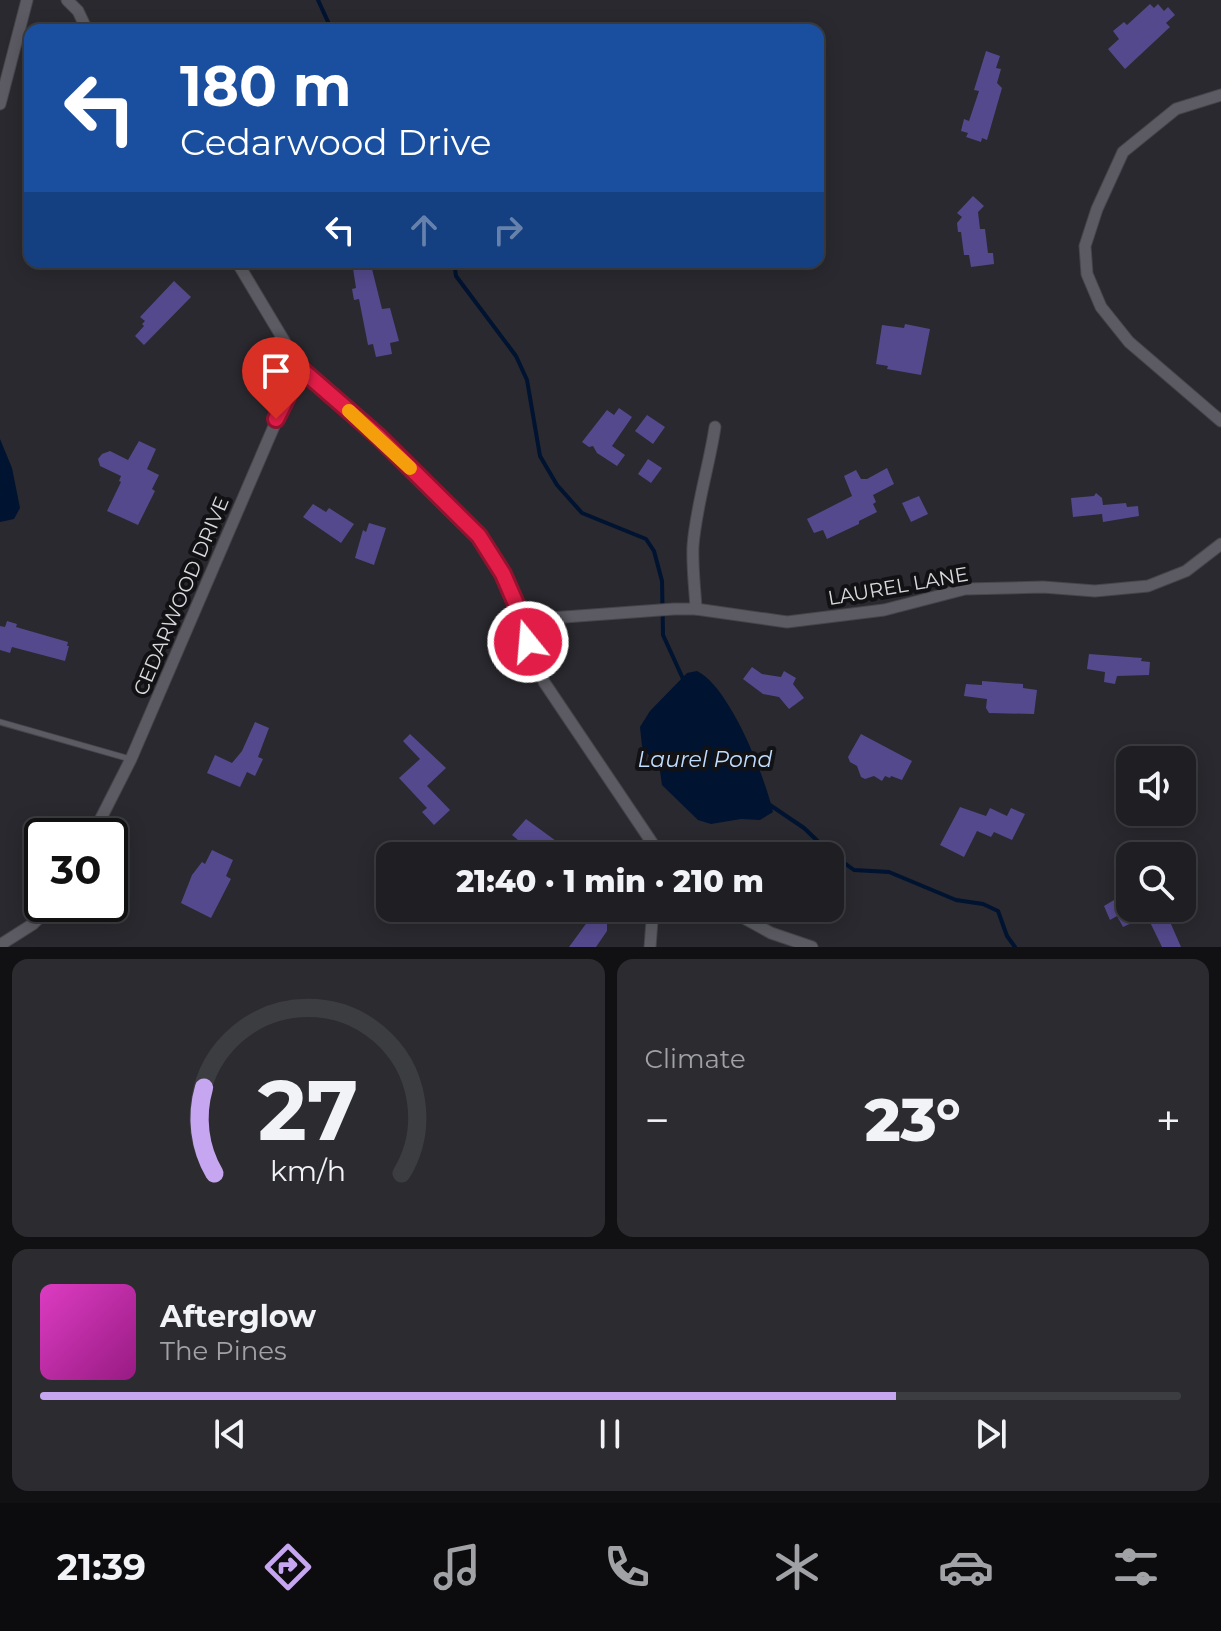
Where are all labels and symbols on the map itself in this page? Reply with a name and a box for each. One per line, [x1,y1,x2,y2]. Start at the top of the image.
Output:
pin [242,337,310,419]
street label: CEDARWOOD DRIVE [128,493,234,699]
street label: LAUREL LANE [826,562,970,610]
position arrow [486,600,570,684]
water label: Laurel Pond [637,746,773,773]
speed limit sign: 30 [24,818,128,922]

